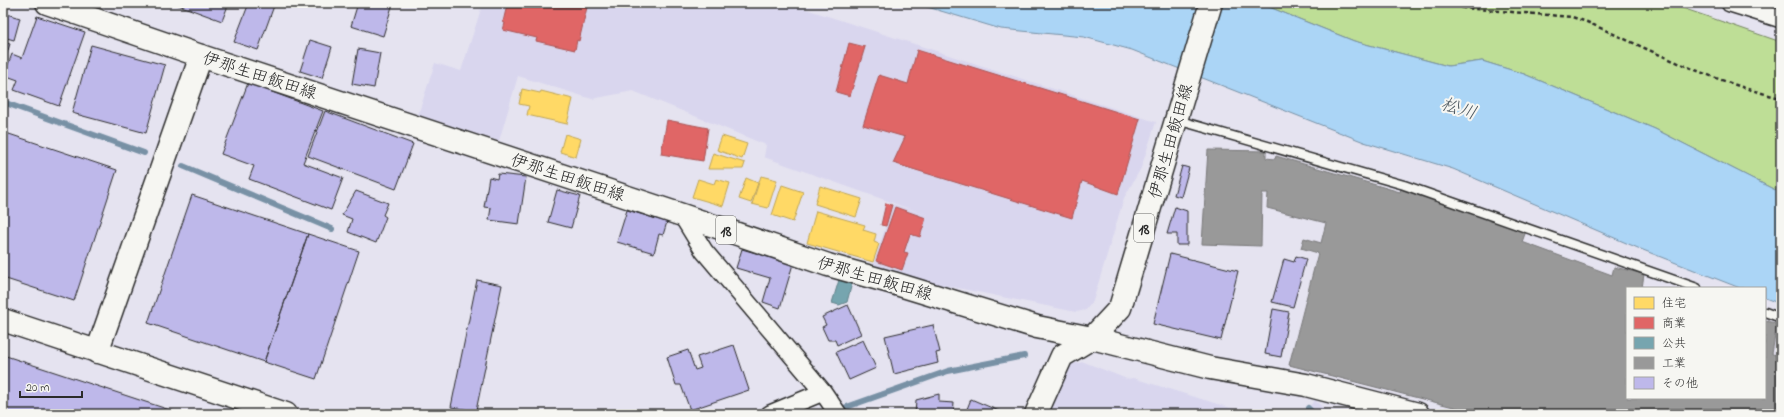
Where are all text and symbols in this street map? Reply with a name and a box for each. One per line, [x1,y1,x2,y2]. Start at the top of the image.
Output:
street label: 伊那生田飯田線 [199,46,320,107]
street label: 伊那生田飯田線 [1143,81,1200,202]
water label: 松川 [1437,92,1480,128]
street label: 伊那生田飯田線 [507,148,628,209]
road number: 18 [1134,214,1154,242]
road number: 18 [716,216,736,244]
street label: 伊那生田飯田線 [814,251,935,308]
legend [1626,287,1766,399]
text: 住宅 [1662,295,1686,313]
text: 商業 [1662,315,1686,333]
text: 公共 [1662,335,1686,353]
text: 工業 [1662,355,1686,373]
scale bar [20,373,82,399]
text: その他 [1662,375,1698,393]
text: 20 m [26,379,49,397]

